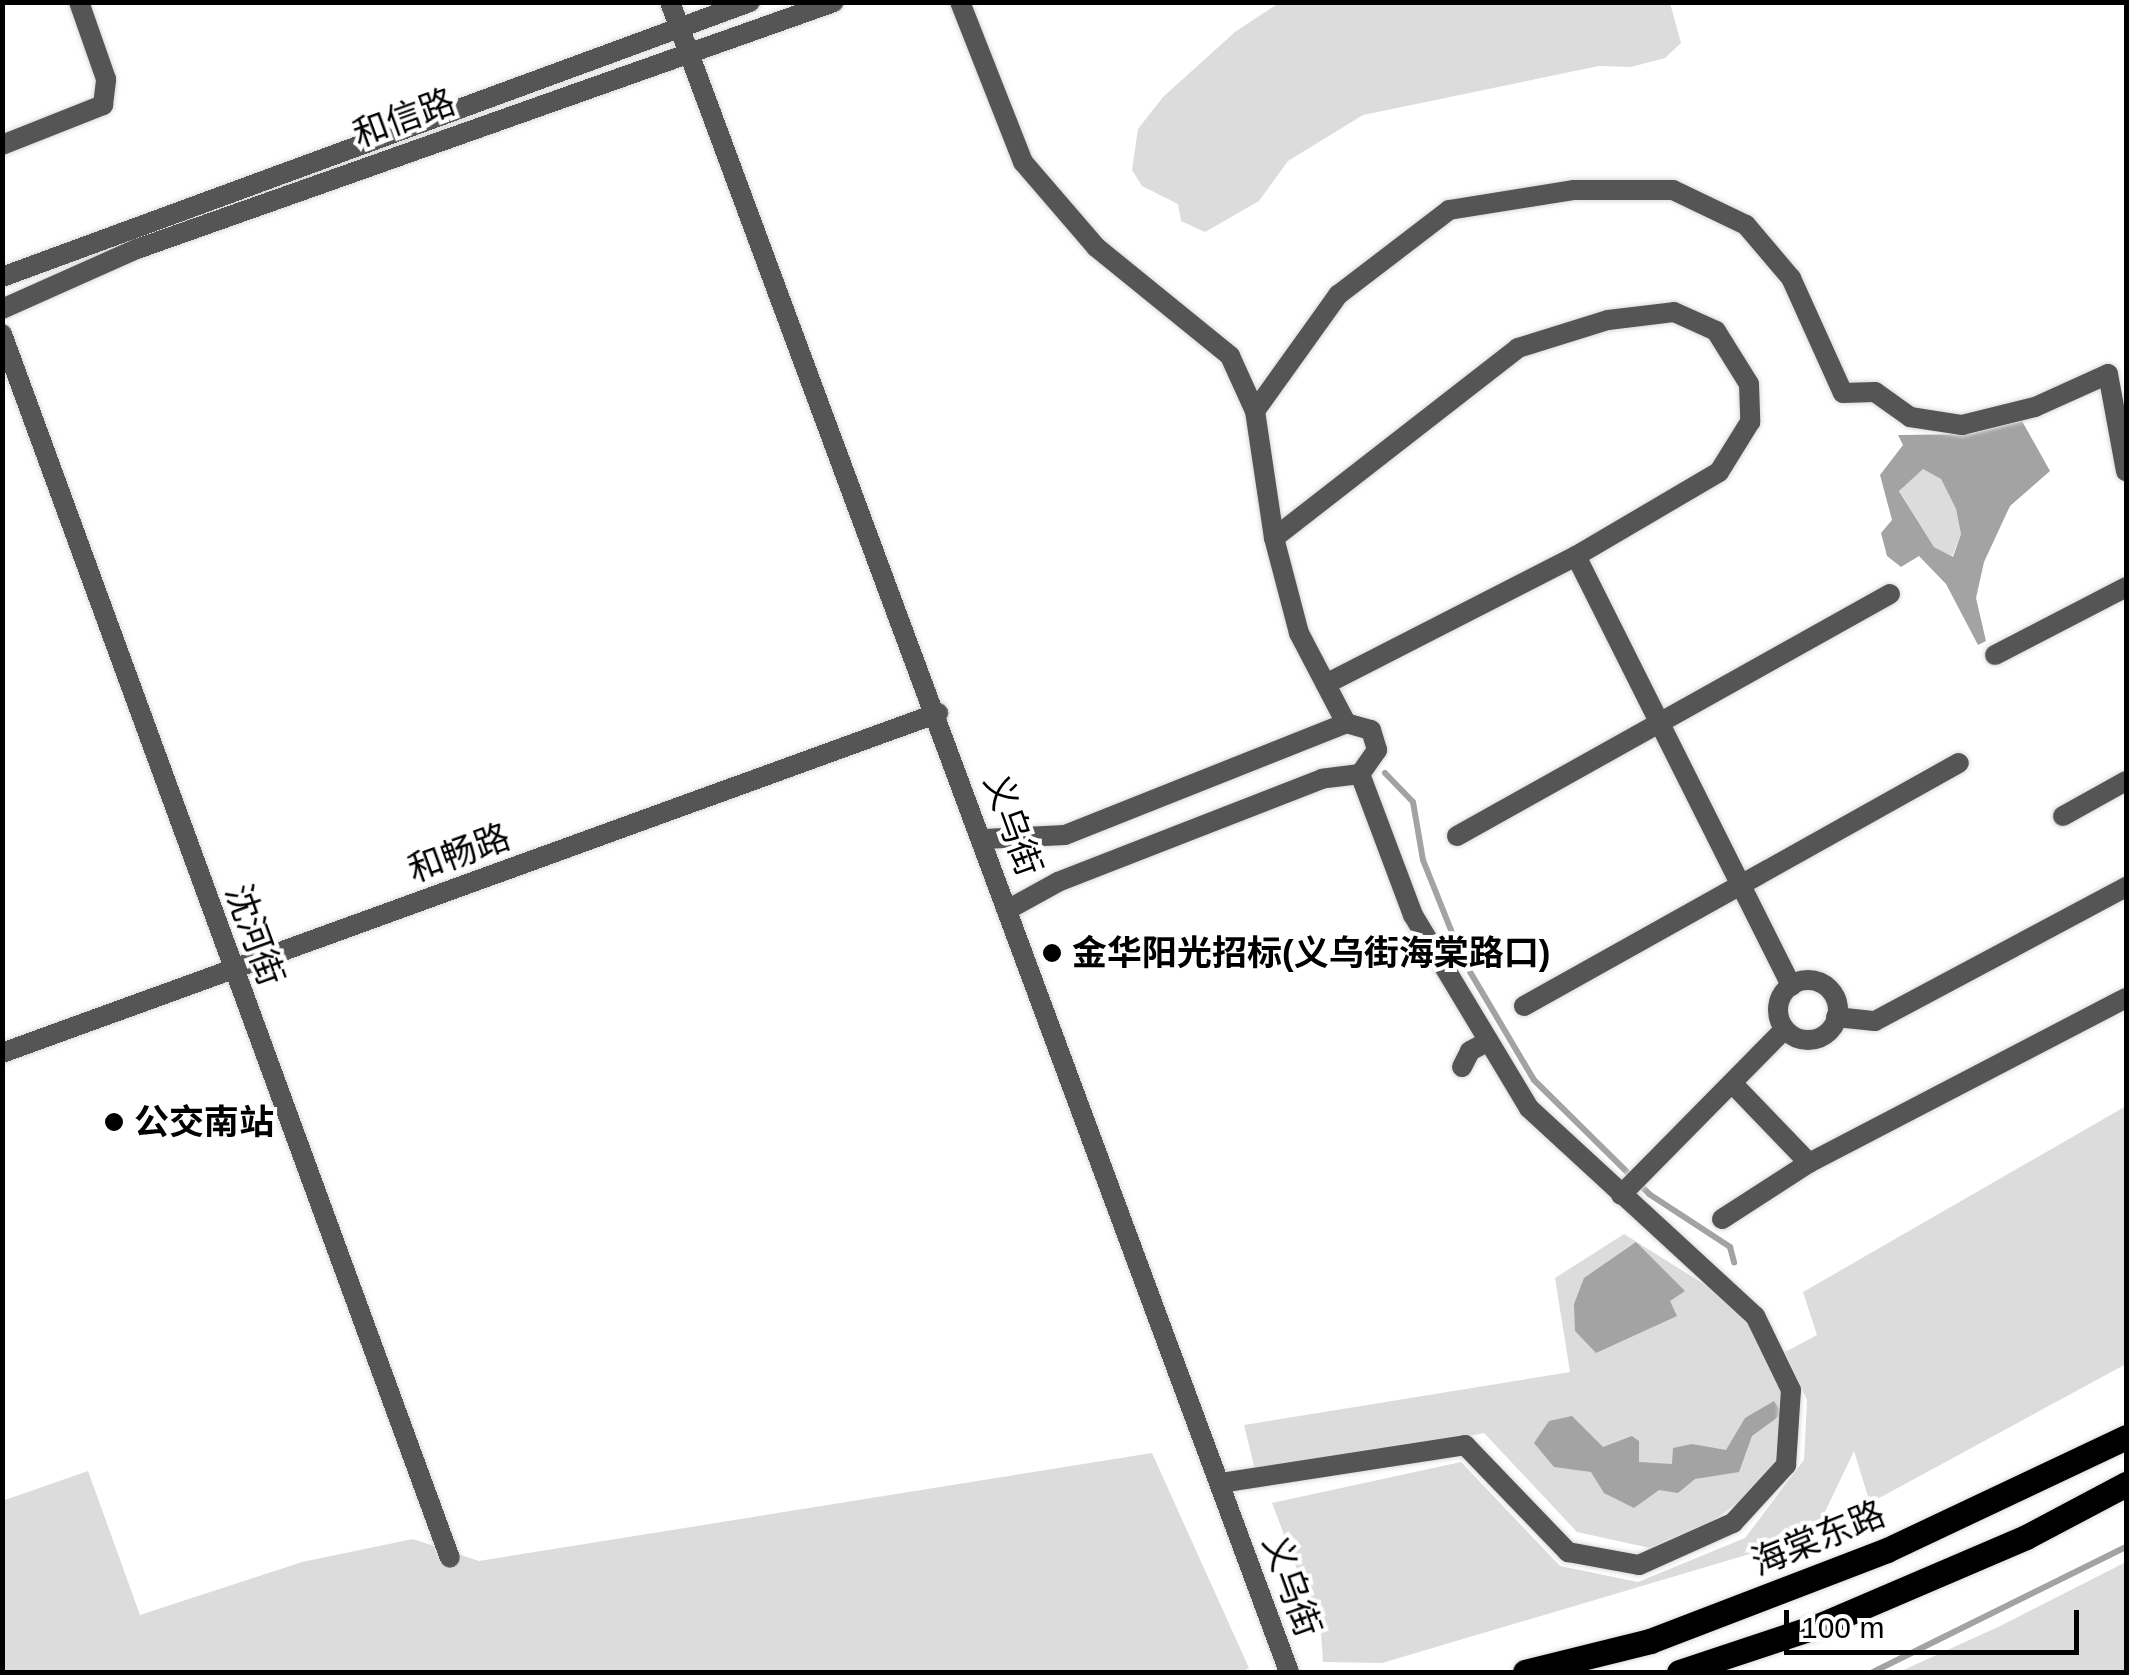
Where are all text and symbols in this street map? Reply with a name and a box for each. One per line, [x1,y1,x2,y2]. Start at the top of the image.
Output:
street label: 和信路 [347,80,461,156]
street label: 义乌街 [975,768,1051,882]
street label: 和畅路 [402,815,516,891]
street label: 沈河街 [217,878,293,992]
place label: 金华阳光招标(义乌街海棠路口) [1072,932,1550,974]
marker: 金华阳光招标(义乌街海棠路口) [1041,942,1063,964]
place label: 公交南站 [134,1101,274,1143]
marker: 公交南站 [103,1111,125,1133]
street label: 海棠东路 [1745,1492,1891,1584]
street label: 义乌街 [1254,1529,1330,1643]
scale bar [1789,1590,2084,1652]
text: 100 m [1801,1611,1884,1644]

